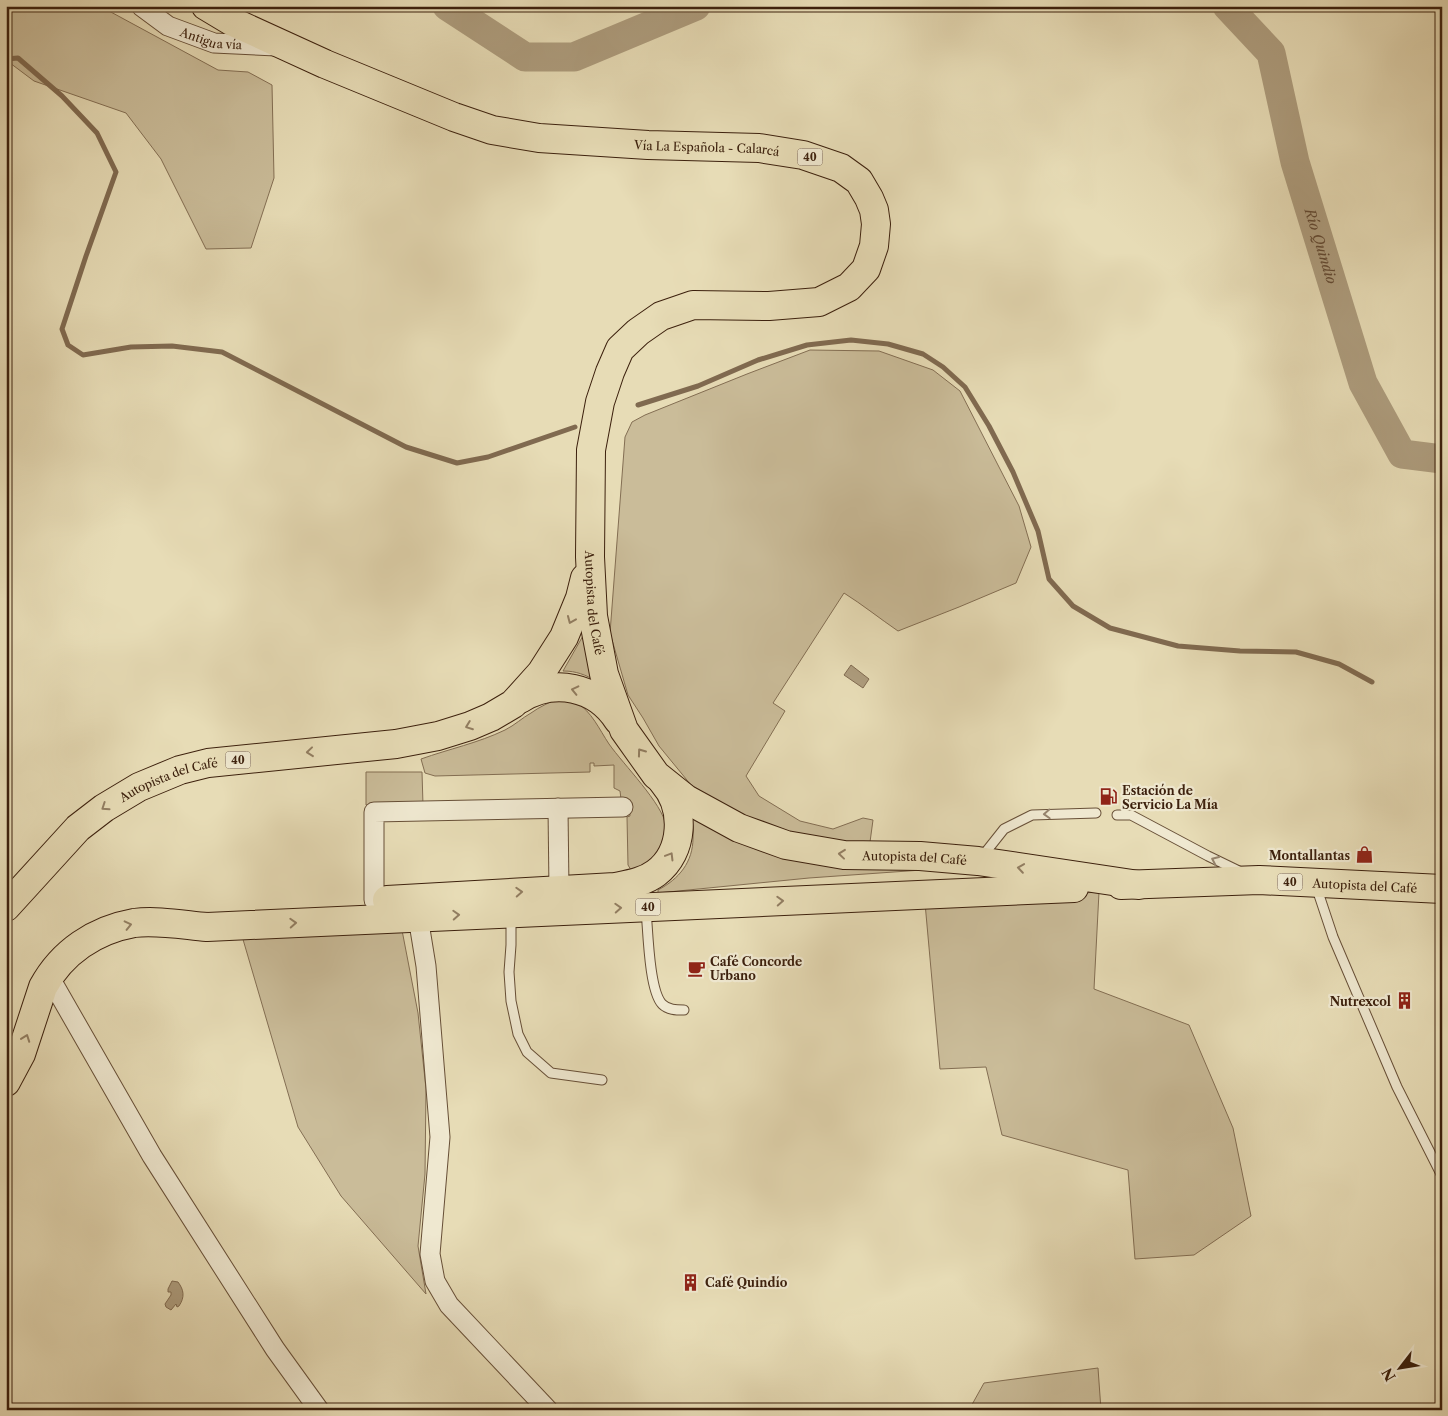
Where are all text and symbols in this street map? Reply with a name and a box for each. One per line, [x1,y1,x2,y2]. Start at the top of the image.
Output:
street label: Antigua vía [177,23,243,52]
street label: Vía La Española - Calarcá [633,137,781,159]
road number: 40 [798,148,822,166]
water label: Río Quindio [1300,205,1341,286]
street label: Autopista del Café [582,550,608,656]
one-way arrow [566,615,577,624]
one-way arrow [570,685,579,696]
one-way arrow [466,720,474,730]
one-way arrow [305,746,313,757]
one-way arrow [638,749,646,758]
road number: 40 [226,752,250,768]
street label: Autopista del Café [115,755,219,805]
place label: Estación de Servicio La Mía [1122,783,1219,812]
fuel station icon: Estación de Servicio La Mía [1098,787,1118,807]
one-way arrow [102,801,111,810]
one-way arrow [1043,809,1051,820]
shop icon: Montallantas [1354,845,1374,865]
street label: Autopista del Café [861,848,968,868]
place label: Montallantas [1269,848,1350,863]
one-way arrow [837,849,845,860]
one-way arrow [664,853,674,862]
one-way arrow [1211,855,1220,866]
one-way arrow [1017,863,1025,873]
road number: 40 [1278,874,1302,890]
street label: Autopista del Café [1311,875,1418,895]
one-way arrow [515,887,523,898]
one-way arrow [777,895,785,906]
road number: 40 [636,899,660,916]
one-way arrow [614,903,622,913]
one-way arrow [452,910,460,921]
one-way arrow [290,917,298,928]
one-way arrow [123,920,132,931]
place label: Café Concorde Urbano [710,954,802,983]
cafe icon: Café Concorde Urbano [686,958,706,978]
building icon: Nutrexcol [1395,991,1415,1011]
place label: Nutrexcol [1330,994,1391,1009]
one-way arrow [21,1035,31,1043]
building icon: Café Quindío [681,1272,701,1292]
place label: Café Quindío [705,1275,788,1290]
north arrow [1376,1344,1426,1394]
text: N [1378,1365,1400,1385]

